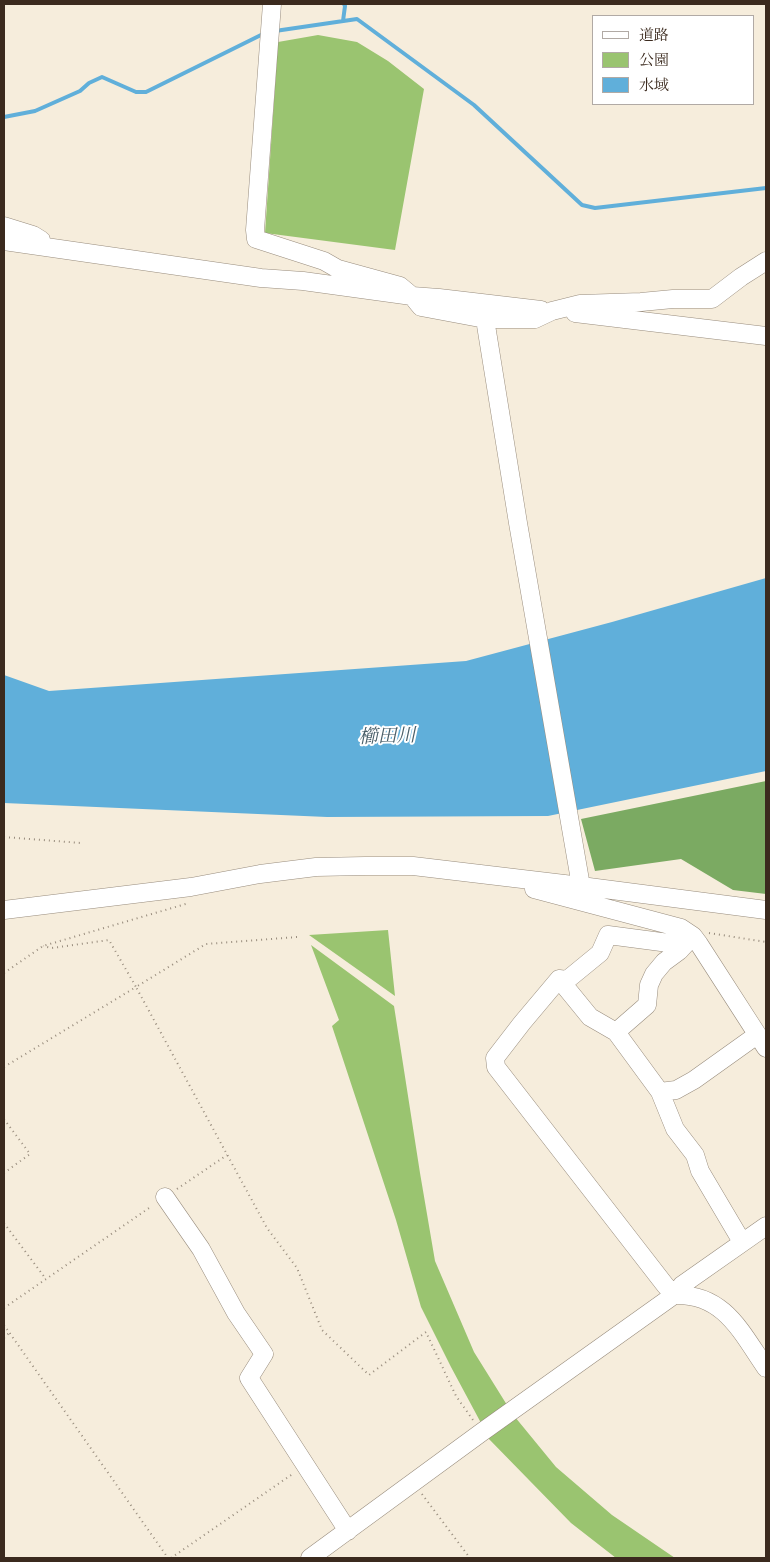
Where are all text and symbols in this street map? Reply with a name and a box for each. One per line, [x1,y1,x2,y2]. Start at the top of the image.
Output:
legend [592,15,755,105]
text: 道路 [639,29,669,44]
text: 公園 [639,54,669,69]
text: 水域 [639,79,669,94]
water label: 櫛田川 [358,725,416,749]

